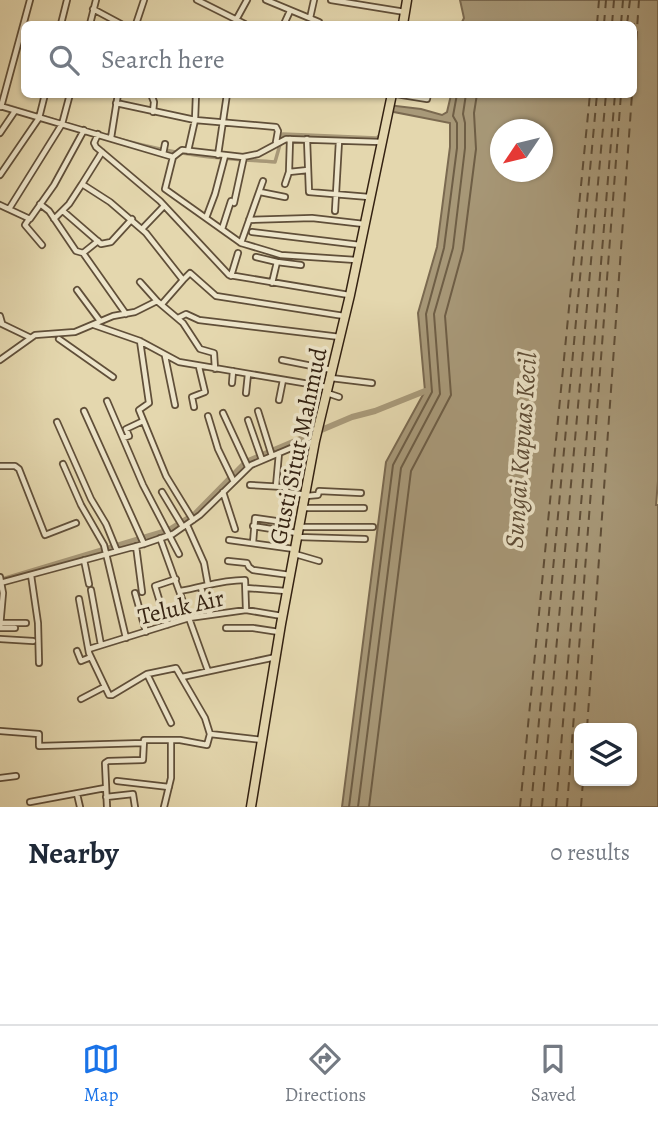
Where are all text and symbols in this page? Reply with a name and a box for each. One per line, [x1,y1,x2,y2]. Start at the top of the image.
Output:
search box [21,21,637,98]
icon: search [45,41,83,79]
text: Search here [101,42,225,77]
north arrow [490,119,553,182]
street label: Gusti Situt Mahmud [262,345,335,547]
water label: Sungai Kapuas Kecil [497,350,545,549]
street label: Teluk Air [135,582,227,632]
map controls [574,723,637,786]
button: layers [574,723,637,786]
text: Nearby [28,833,119,873]
text: 0 results [550,837,630,868]
tab: Map [82,1040,120,1108]
tab: Directions [285,1040,366,1108]
tab: Saved [531,1040,576,1108]

